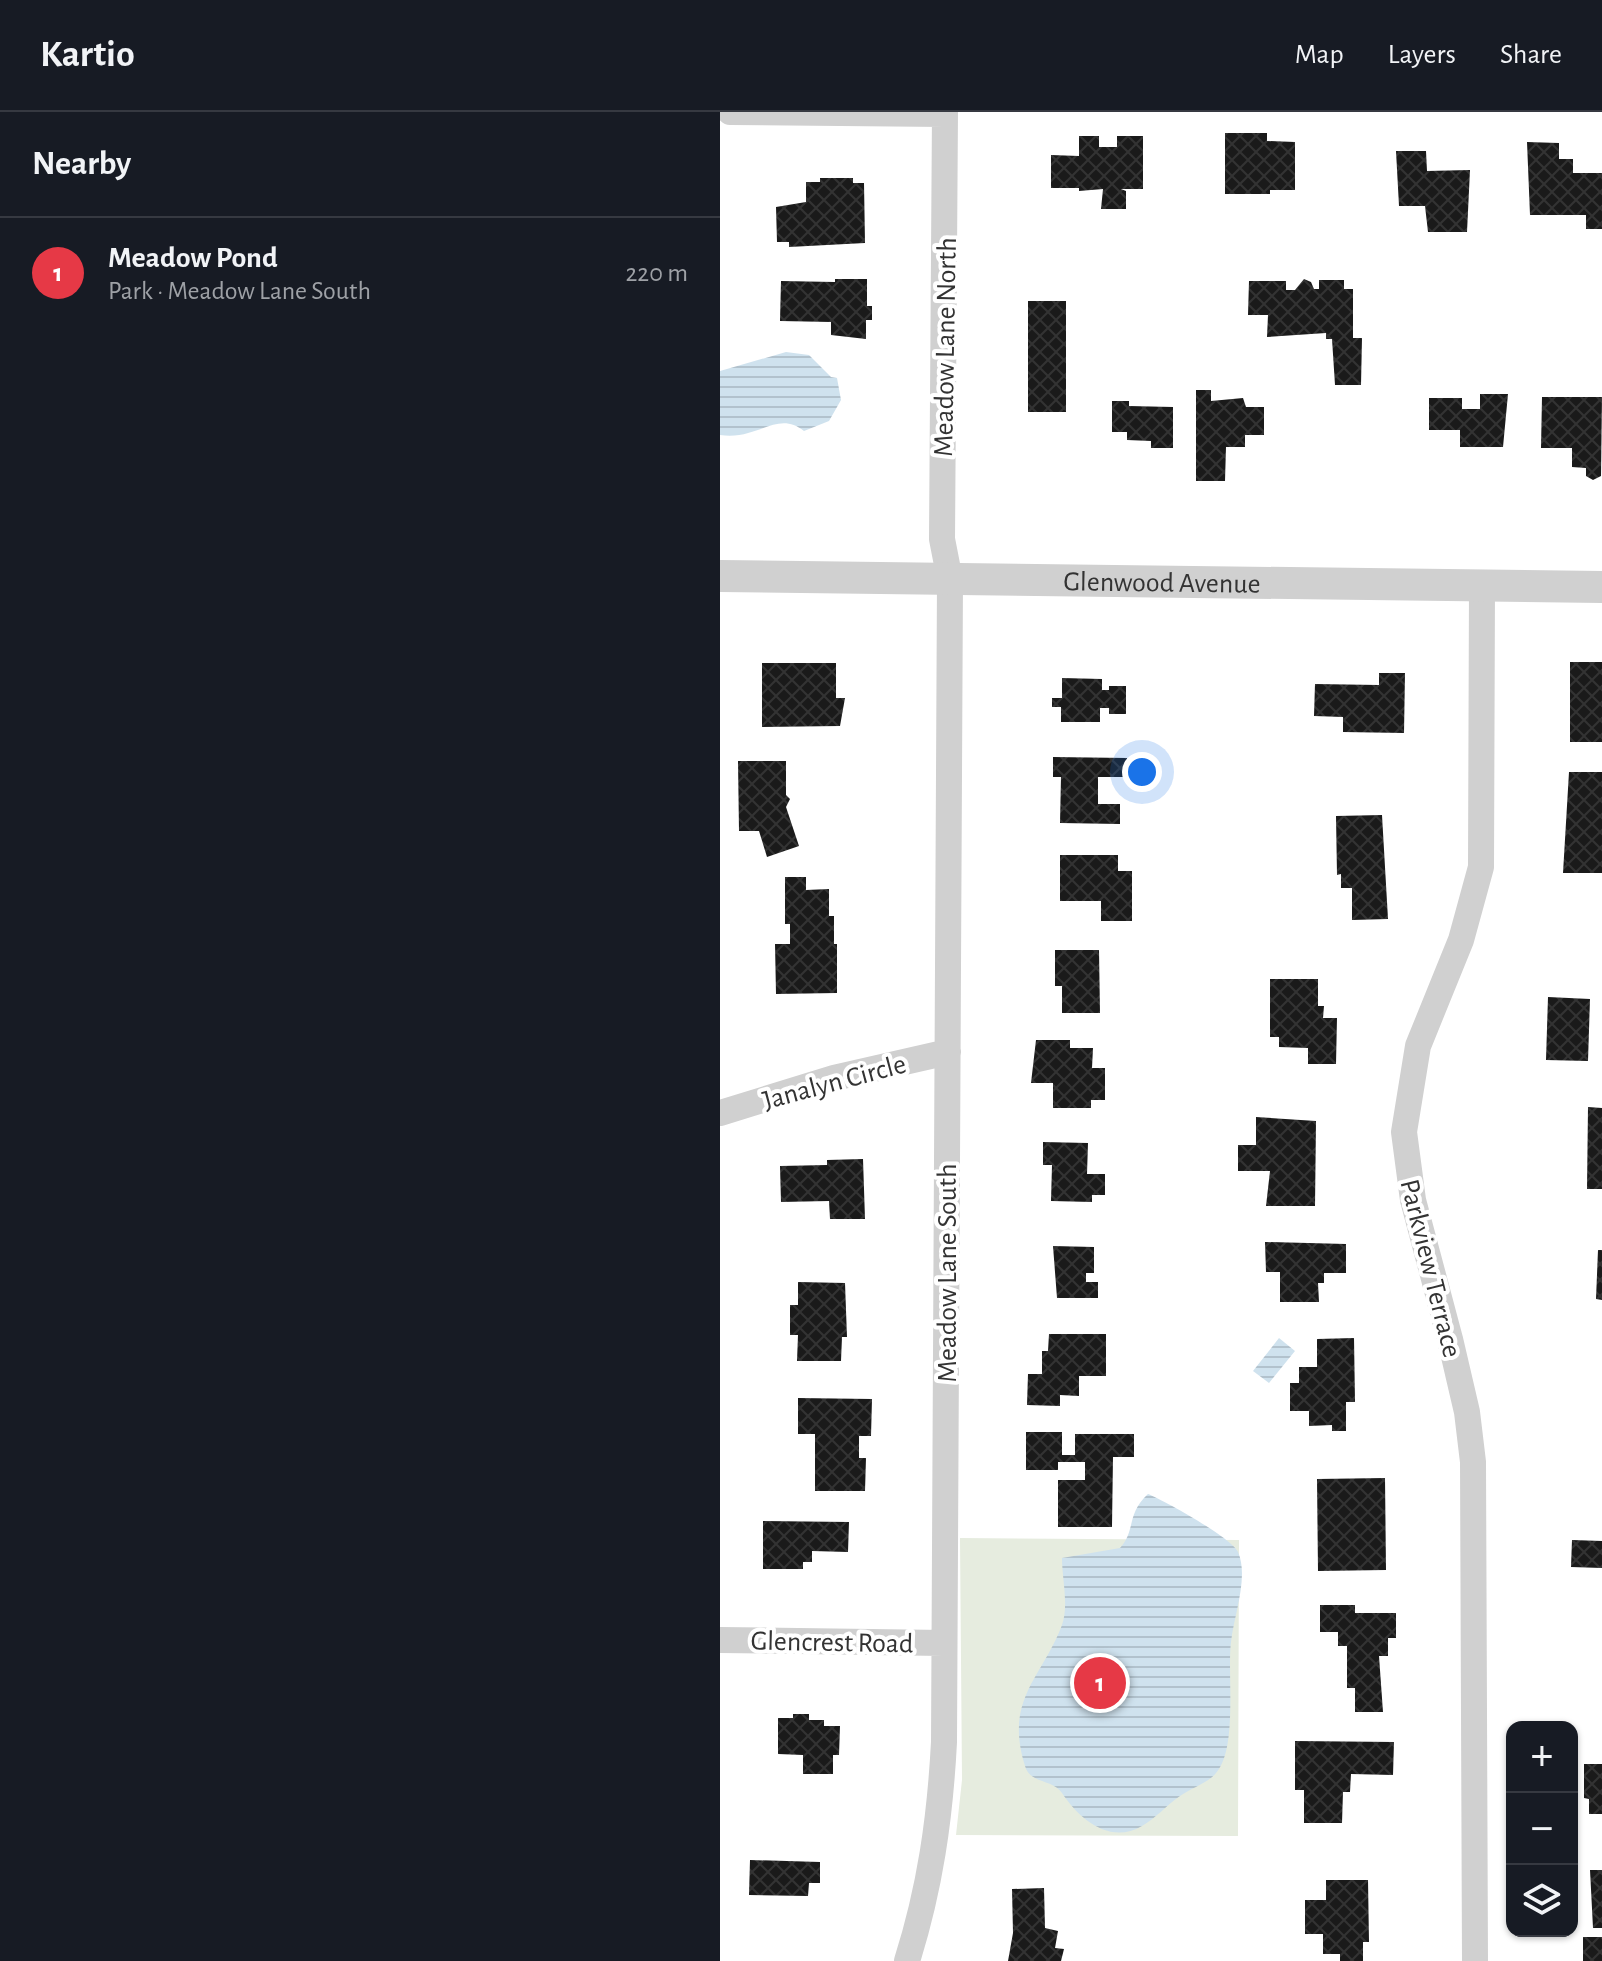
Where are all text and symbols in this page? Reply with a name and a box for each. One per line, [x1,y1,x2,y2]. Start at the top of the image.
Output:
text: Kartio [40,36,135,74]
text: Map [1295,41,1344,69]
text: Layers [1388,41,1456,69]
text: Share [1500,41,1562,69]
text: Nearby [32,147,131,181]
street label: Meadow Lane North [930,237,962,457]
text: Meadow Pond [108,243,278,273]
text: 1 [53,260,63,286]
text: 220 m [626,260,688,286]
text: Park · Meadow Lane South [108,278,371,304]
street label: Glenwood Avenue [1063,568,1261,599]
your location [1122,752,1162,792]
street label: Janalyn Circle [760,1050,909,1115]
street label: Meadow Lane South [934,1163,962,1383]
street label: Parkview Terrace [1394,1177,1466,1360]
street label: Glencrest Road [750,1628,914,1658]
pin: 1 [1074,1653,1126,1713]
map controls [1506,1721,1578,1937]
button: + [1506,1721,1578,1793]
button: − [1506,1793,1578,1865]
button: layers [1506,1865,1578,1937]

